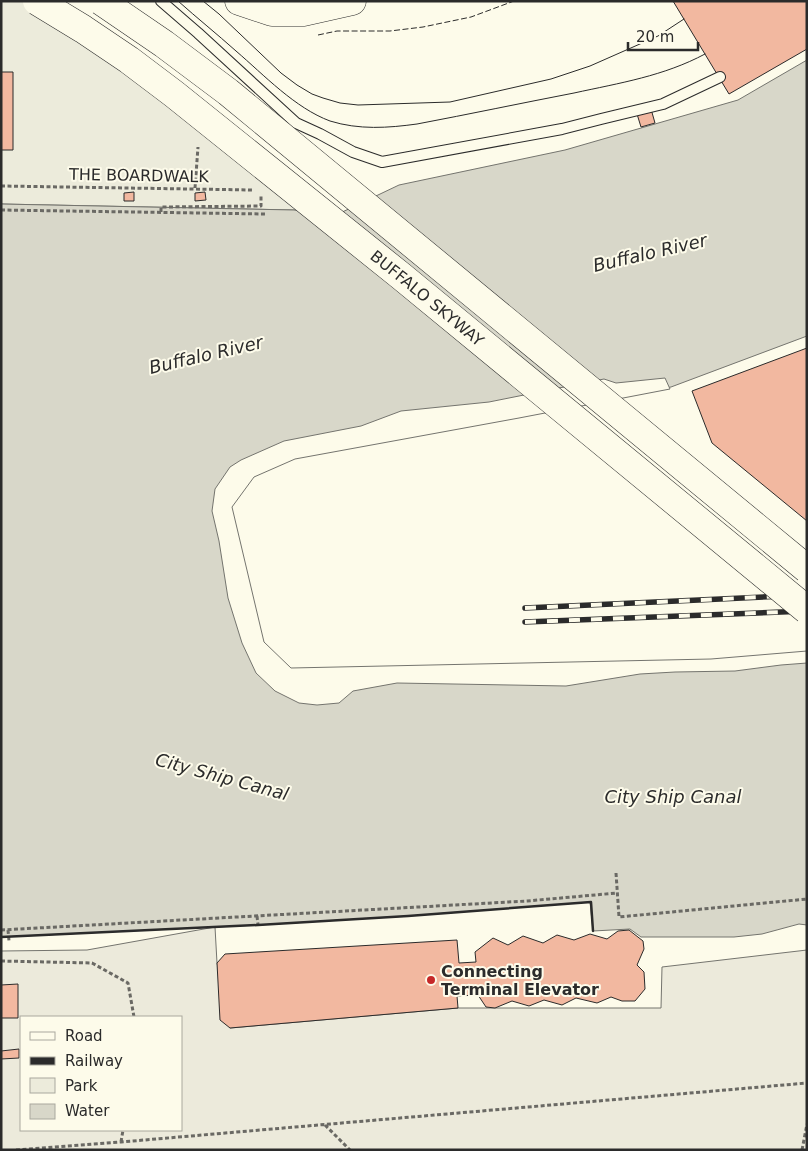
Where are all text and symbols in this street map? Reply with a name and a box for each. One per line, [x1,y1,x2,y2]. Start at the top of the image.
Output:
scale bar [628,20,698,52]
text: 20 m [636,28,674,46]
street label: THE BOARDWALK [68,165,209,186]
water label: Buffalo River [591,229,710,276]
street label: BUFFALO SKYWAY [367,246,488,350]
water label: Buffalo River [147,331,266,378]
water label: City Ship Canal [153,749,291,804]
water label: City Ship Canal [604,786,742,807]
place label: Connecting Terminal Elevator [441,962,599,999]
marker: Connecting Terminal Elevator [425,974,437,986]
legend [20,1016,182,1131]
text: Road [65,1027,103,1045]
text: Railway [65,1052,123,1070]
text: Park [65,1077,98,1095]
text: Water [65,1102,110,1120]

